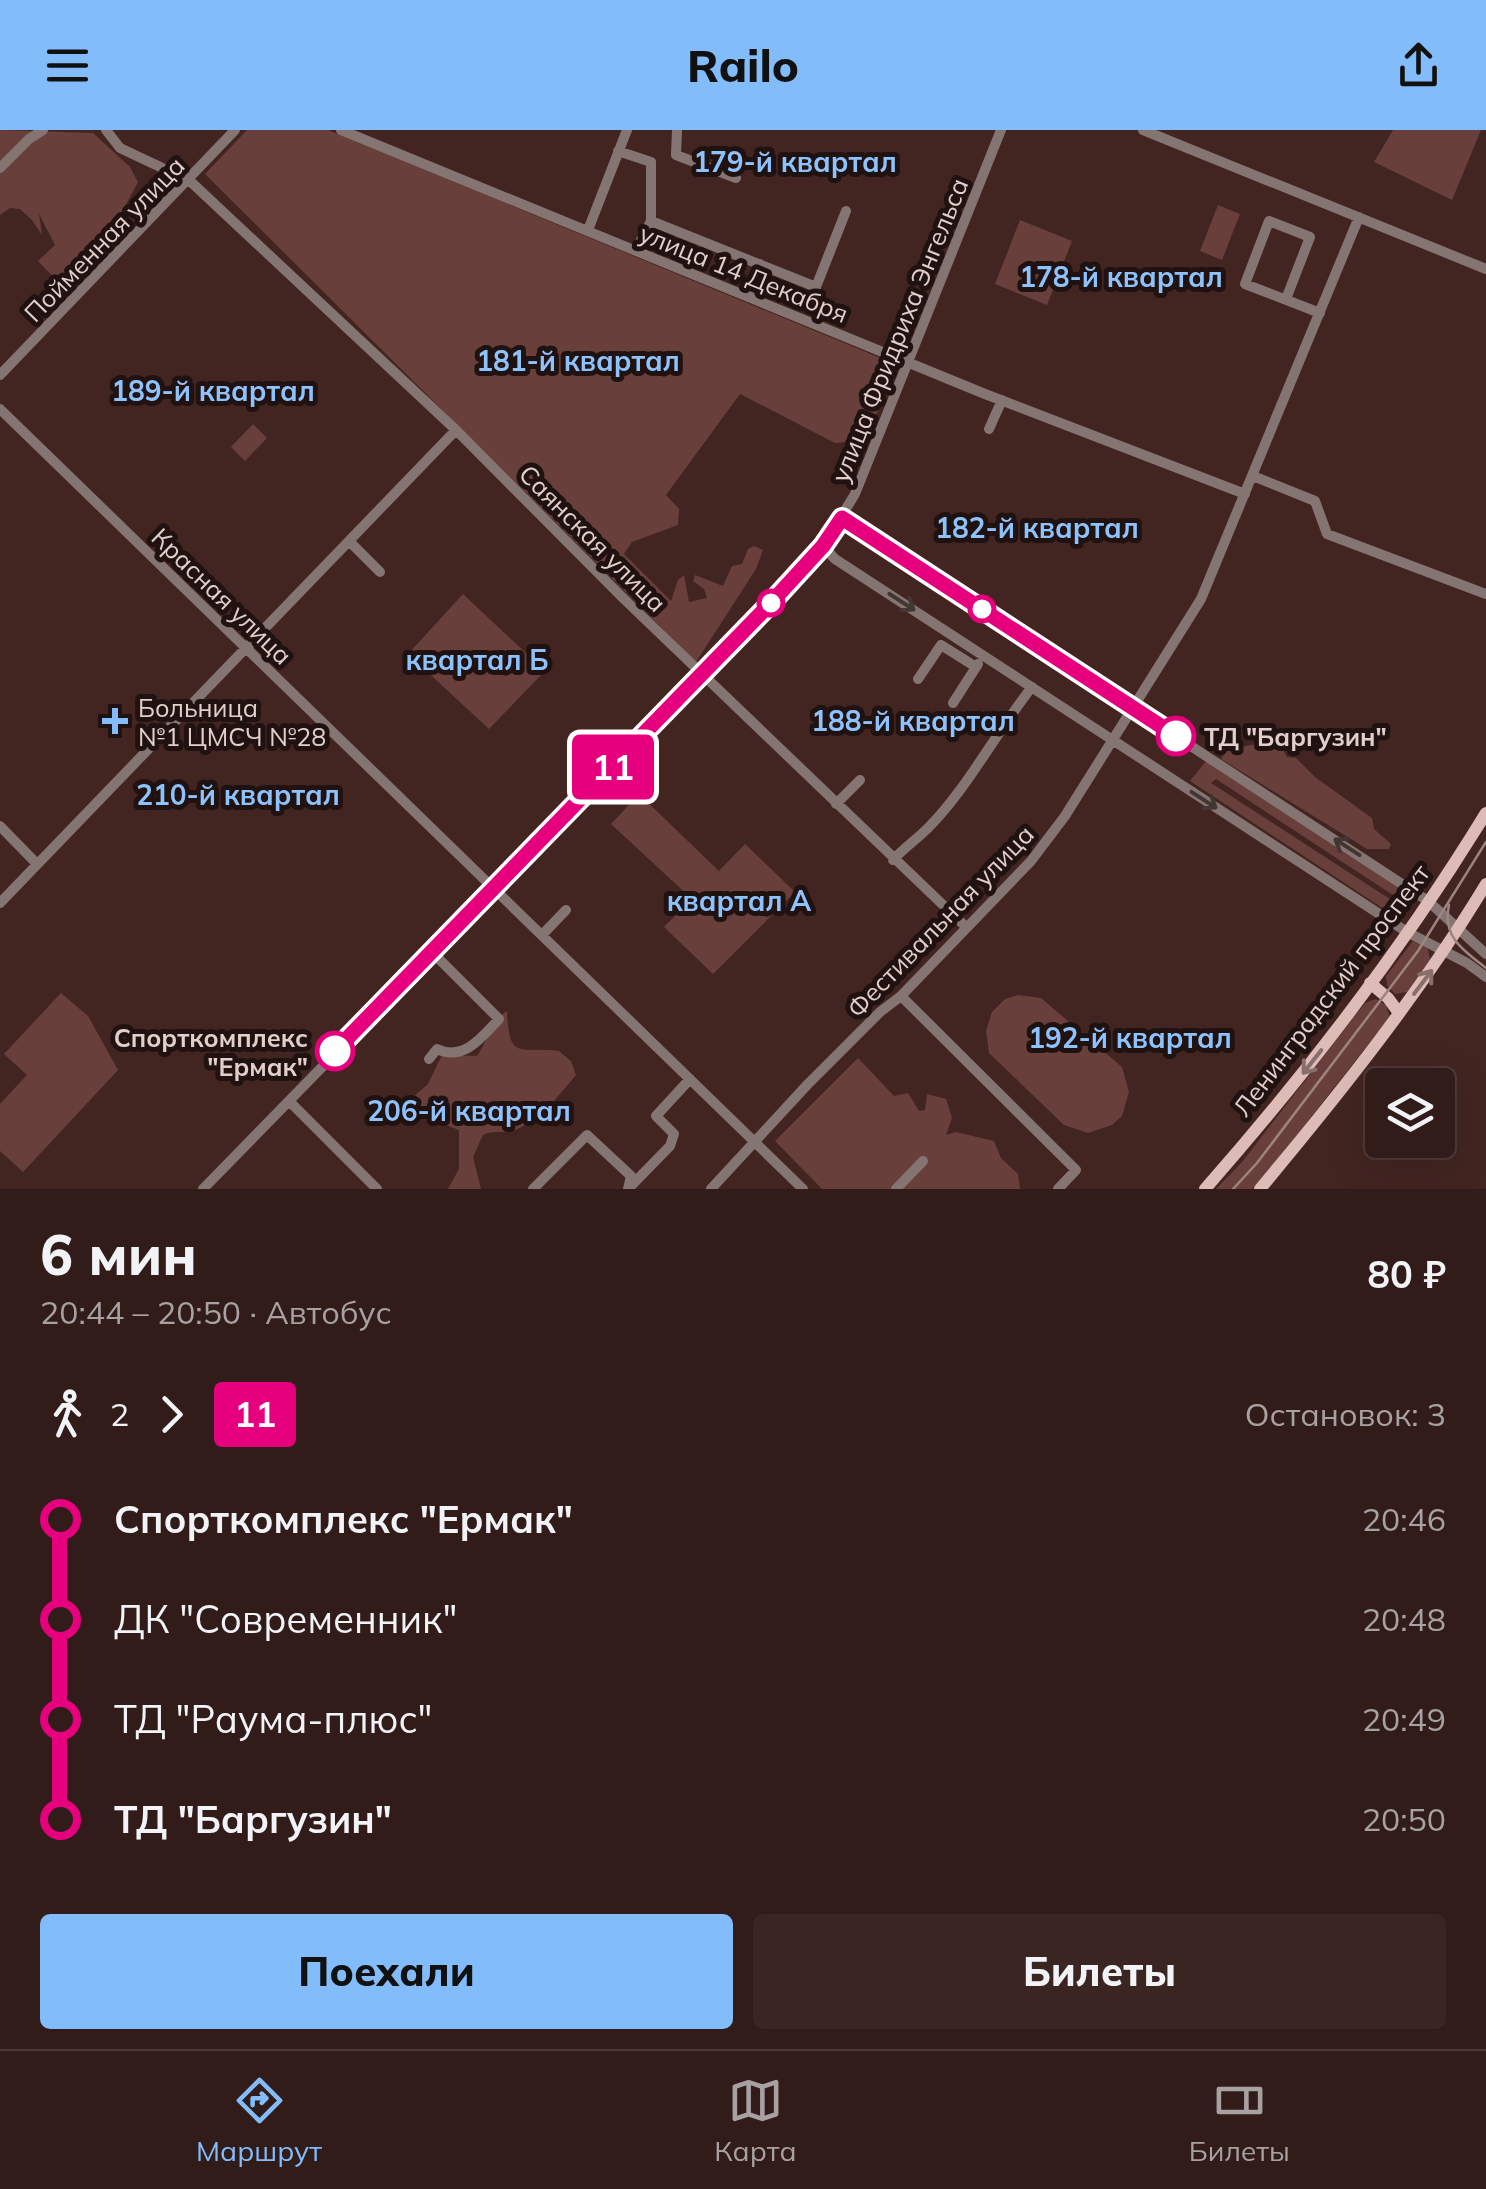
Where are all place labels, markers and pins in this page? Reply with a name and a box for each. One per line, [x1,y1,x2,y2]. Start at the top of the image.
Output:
unlabelled marker [758,590,784,616]
unlabelled marker [969,596,995,622]
place label: Больница №1 ЦМСЧ №28 [138,692,326,752]
marker: Больница №1 ЦМСЧ №28 [102,708,128,734]
marker: ТД "Баргузин" [1157,717,1195,755]
place label: ТД "Баргузин" [1204,721,1387,752]
place label: Спорткомплекс "Ермак" [114,1022,308,1082]
marker: Спорткомплекс "Ермак" [316,1032,354,1070]

